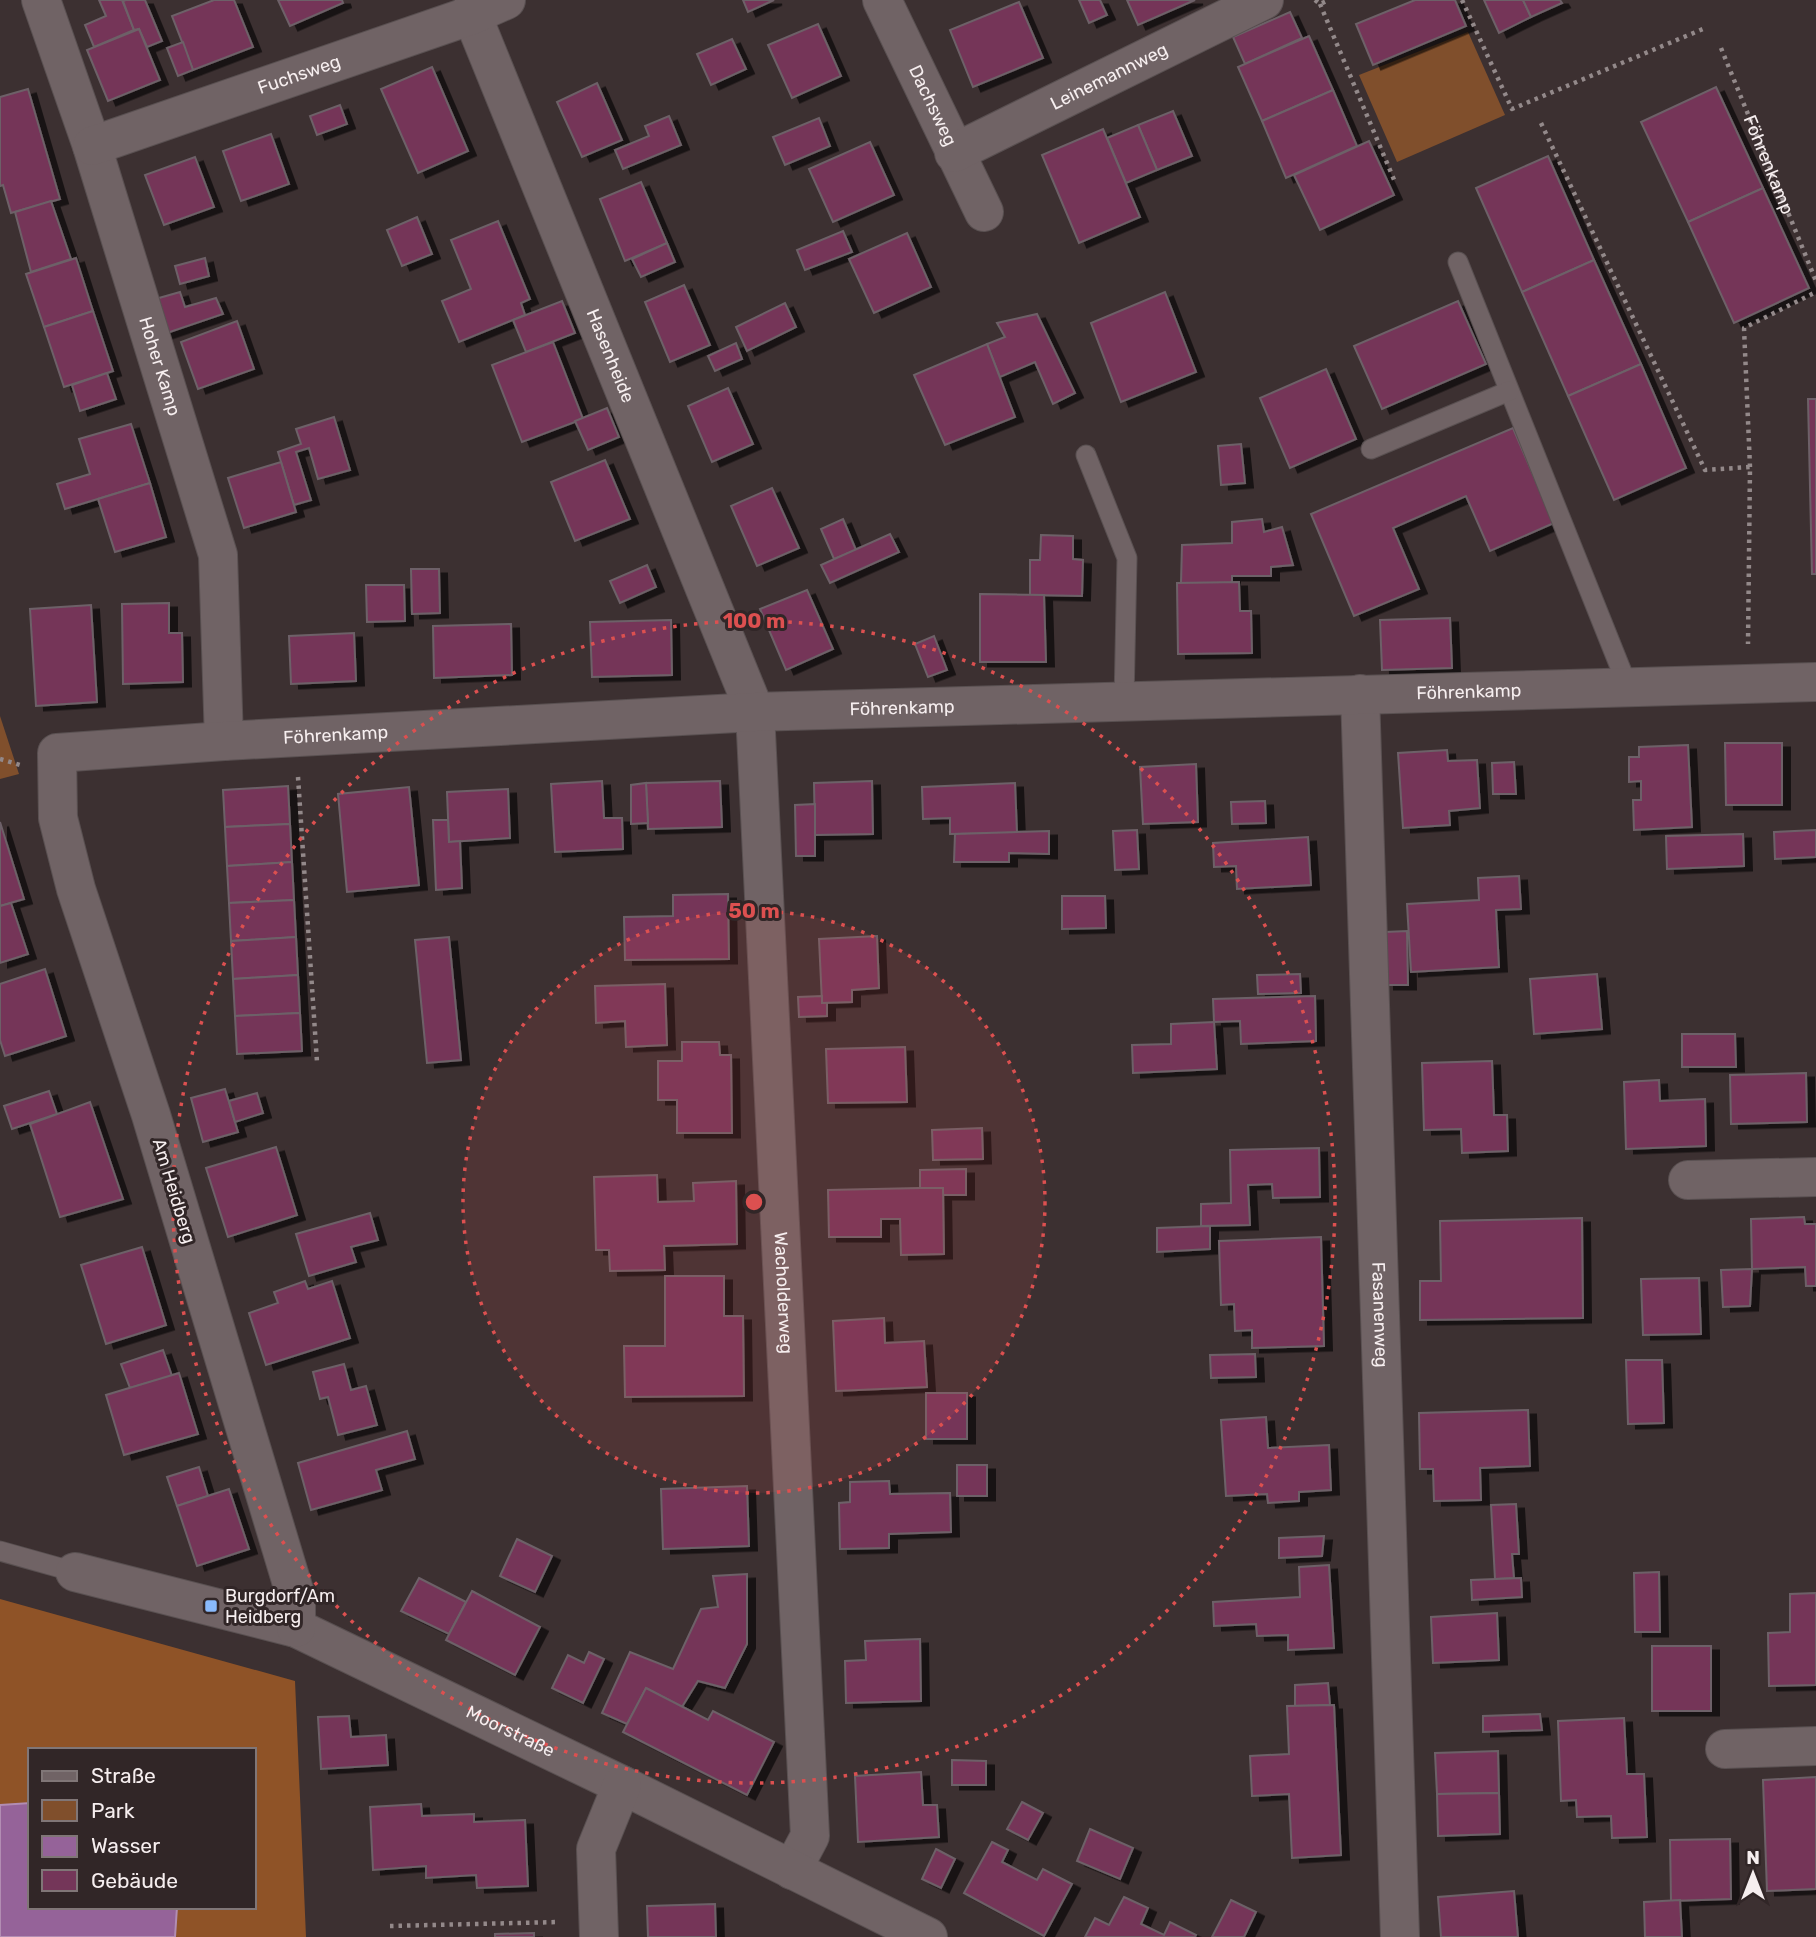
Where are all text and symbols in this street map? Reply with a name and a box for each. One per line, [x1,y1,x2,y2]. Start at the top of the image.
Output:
street label: Leinemannweg [1047,38,1171,115]
street label: Fuchsweg [255,50,343,99]
street label: Dachsweg [904,61,962,150]
street label: Föhrenkamp [1739,112,1799,217]
street label: Hasenheide [582,306,639,406]
street label: Hoher Kamp [134,314,185,418]
text: 100 m [723,608,785,633]
street label: Föhrenkamp [1416,679,1522,704]
street label: Föhrenkamp [849,695,955,720]
street label: Föhrenkamp [283,721,389,749]
text: 50 m [728,898,780,923]
street label: Am Heidberg [148,1136,200,1246]
centre of rings [742,1190,766,1214]
street label: Wacholderweg [769,1231,797,1355]
street label: Fasanenweg [1367,1261,1393,1368]
place label: Burgdorf/Am Heidberg [225,1585,335,1628]
marker: Burgdorf/Am Heidberg [203,1598,219,1614]
street label: Moorstraße [463,1701,558,1762]
legend [28,1748,256,1909]
text: Straße [91,1763,156,1788]
text: Park [91,1798,135,1823]
text: Wasser [91,1833,160,1858]
north arrow [1718,1839,1788,1909]
text: N [1746,1846,1760,1869]
text: Gebäude [91,1868,178,1893]

